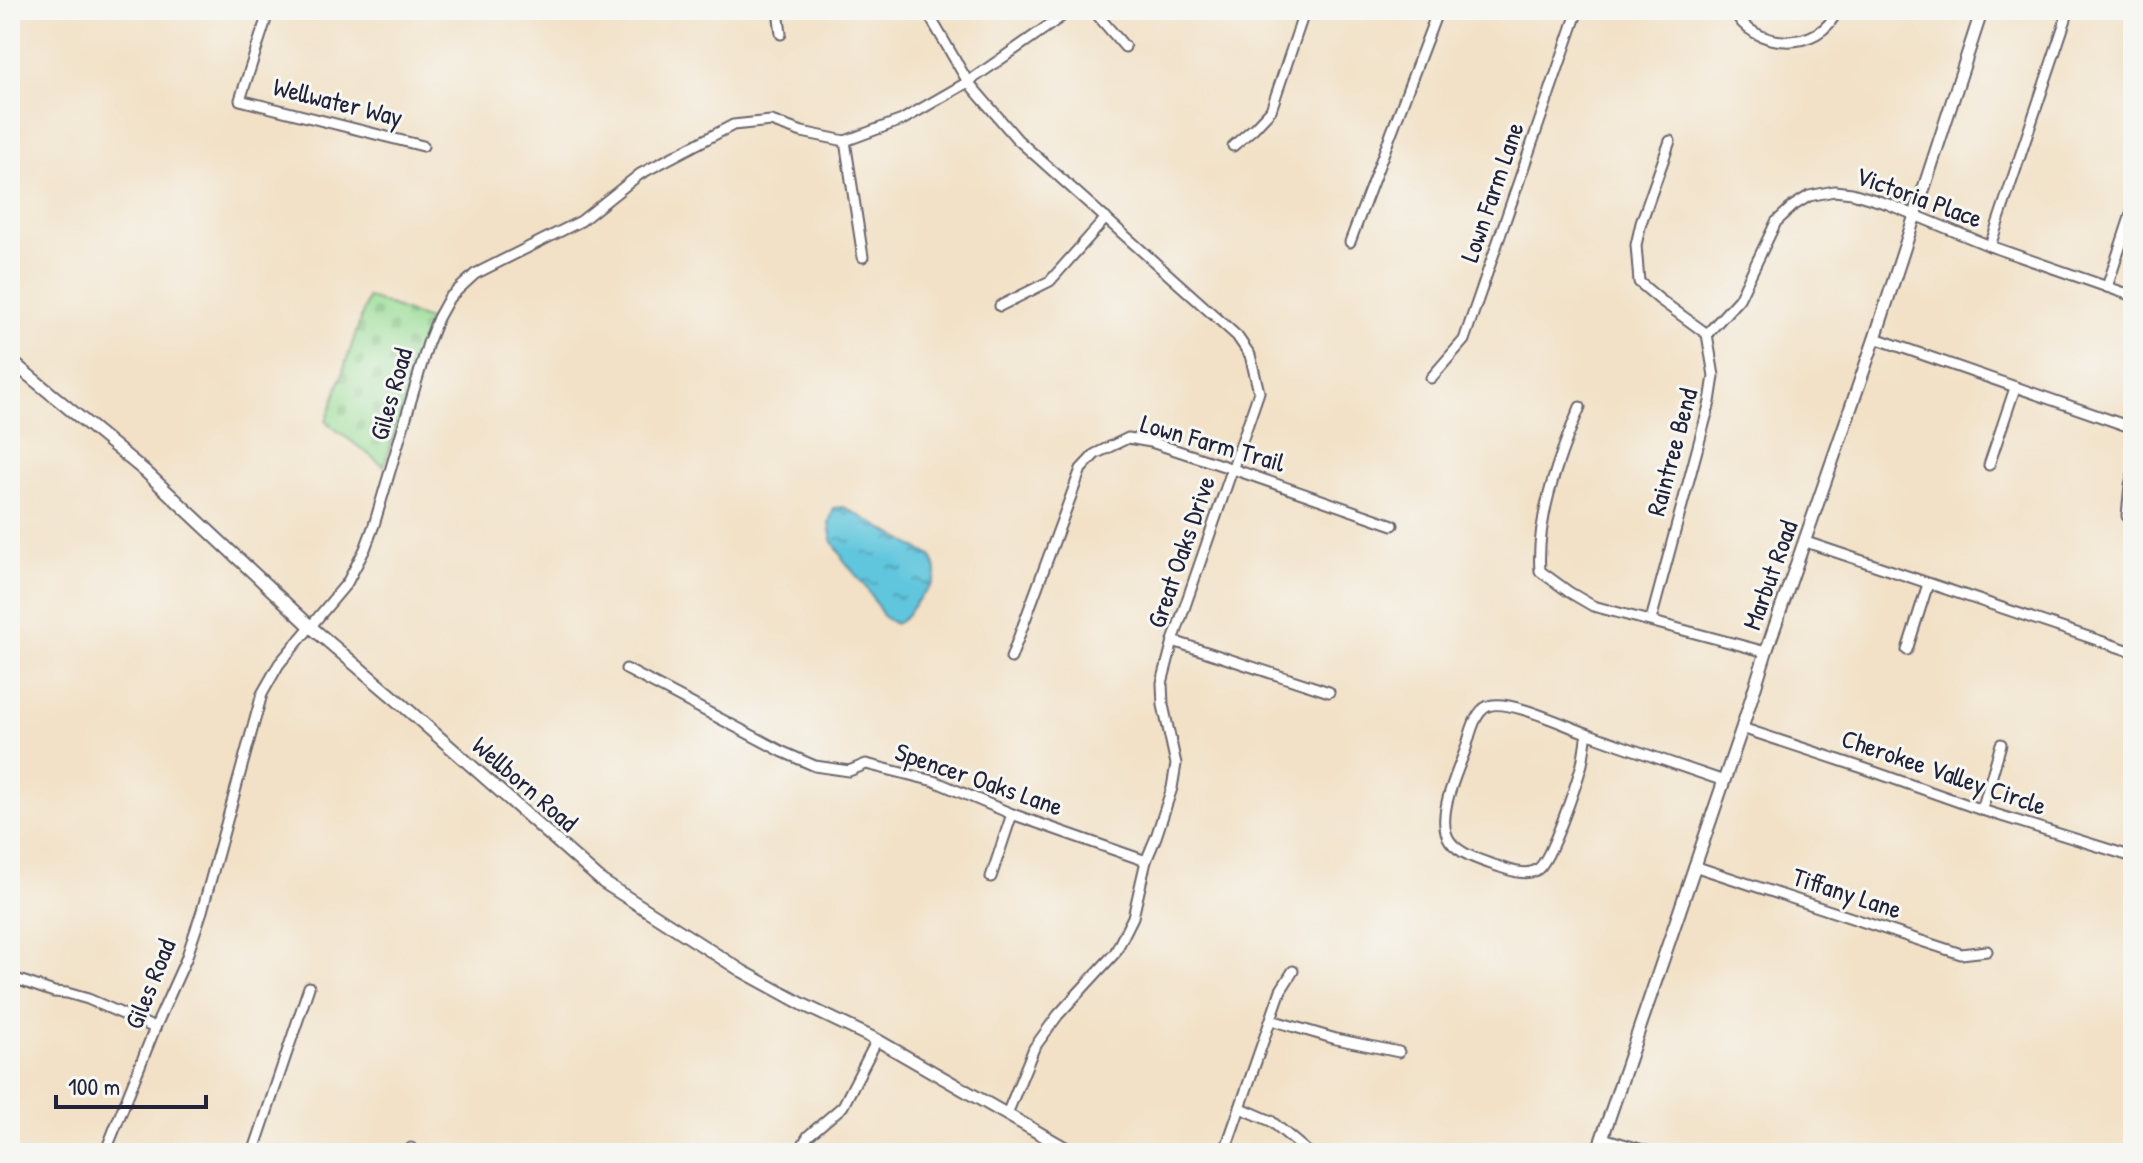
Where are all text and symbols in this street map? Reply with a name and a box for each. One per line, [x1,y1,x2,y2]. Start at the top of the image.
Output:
street label: Wellwater Way [270,69,407,134]
street label: Lown Farm Lane [1451,117,1532,266]
street label: Victoria Place [1851,158,1987,236]
street label: Giles Road [361,344,420,444]
street label: Raintree Bend [1638,384,1705,519]
street label: Lown Farm Trail [1137,405,1289,480]
street label: Great Oaks Drive [1138,471,1223,632]
street label: Marbut Road [1734,515,1806,635]
street label: Cherokee Valley Circle [1837,720,2051,823]
street label: Wellborn Road [465,728,586,839]
street label: Spencer Oaks Lane [891,733,1068,824]
street label: Tiffany Lane [1788,858,1906,927]
street label: Giles Road [116,934,183,1034]
scale bar [56,1059,206,1109]
text: 100 m [68,1070,120,1102]

